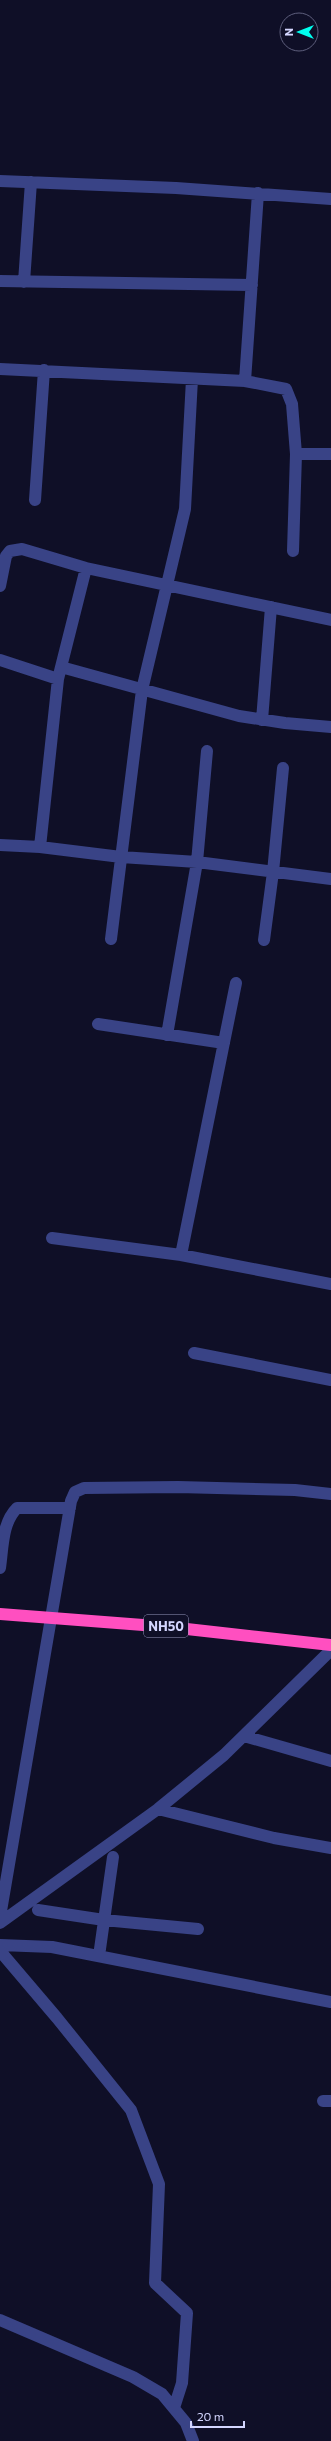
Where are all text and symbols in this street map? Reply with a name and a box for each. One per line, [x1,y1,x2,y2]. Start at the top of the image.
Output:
north arrow [279,12,319,52]
text: N [282,28,295,36]
road number: NH50 [144,1615,188,1637]
scale bar [191,2403,244,2429]
text: 20 m [197,2409,224,2423]

